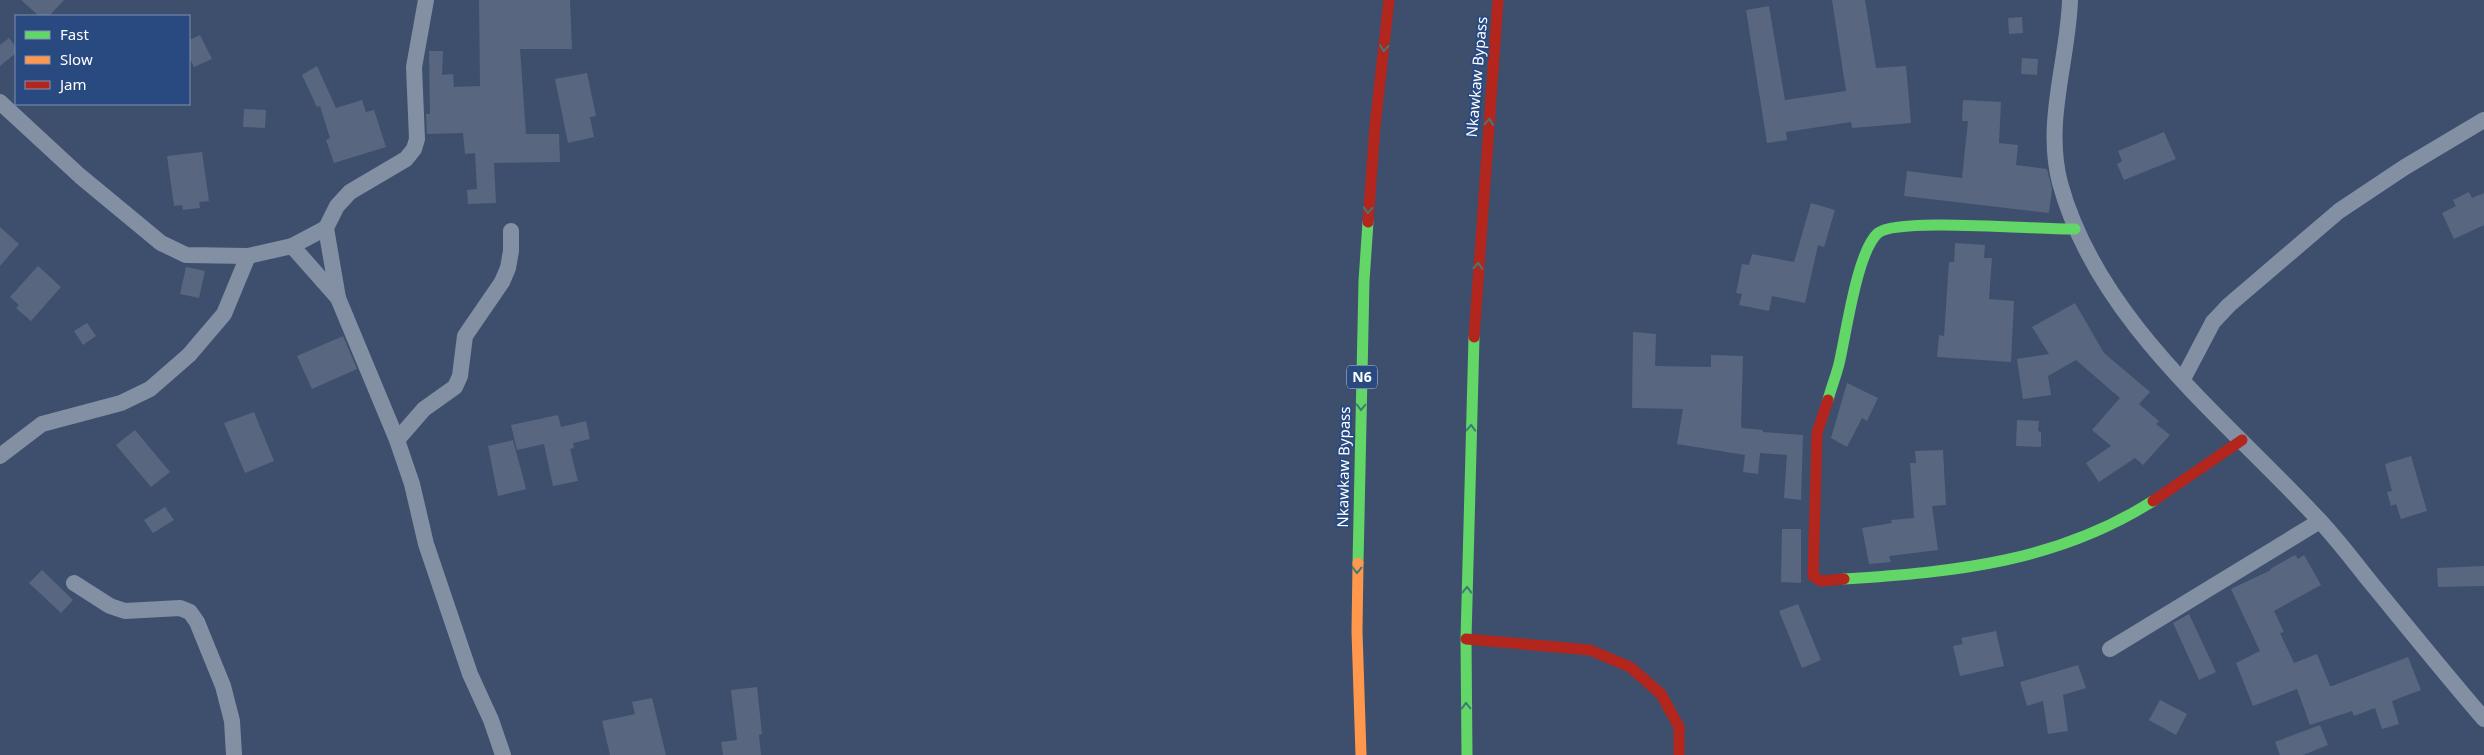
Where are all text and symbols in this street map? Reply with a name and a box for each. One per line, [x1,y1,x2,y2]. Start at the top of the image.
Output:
legend [15,15,190,105]
street label: Nkawkaw Bypass [1461,16,1491,138]
text: Fast [60,24,89,44]
one-way arrow [1379,45,1390,53]
text: Slow [60,49,93,69]
text: Jam [58,74,87,94]
one-way arrow [1483,118,1494,126]
one-way arrow [1362,206,1373,214]
one-way arrow [1473,261,1484,269]
road number: N6 [1347,366,1377,388]
one-way arrow [1355,404,1366,412]
street label: Nkawkaw Bypass [1332,406,1354,528]
one-way arrow [1466,424,1476,432]
one-way arrow [1352,566,1363,574]
one-way arrow [1462,586,1472,594]
one-way arrow [1461,702,1471,710]

